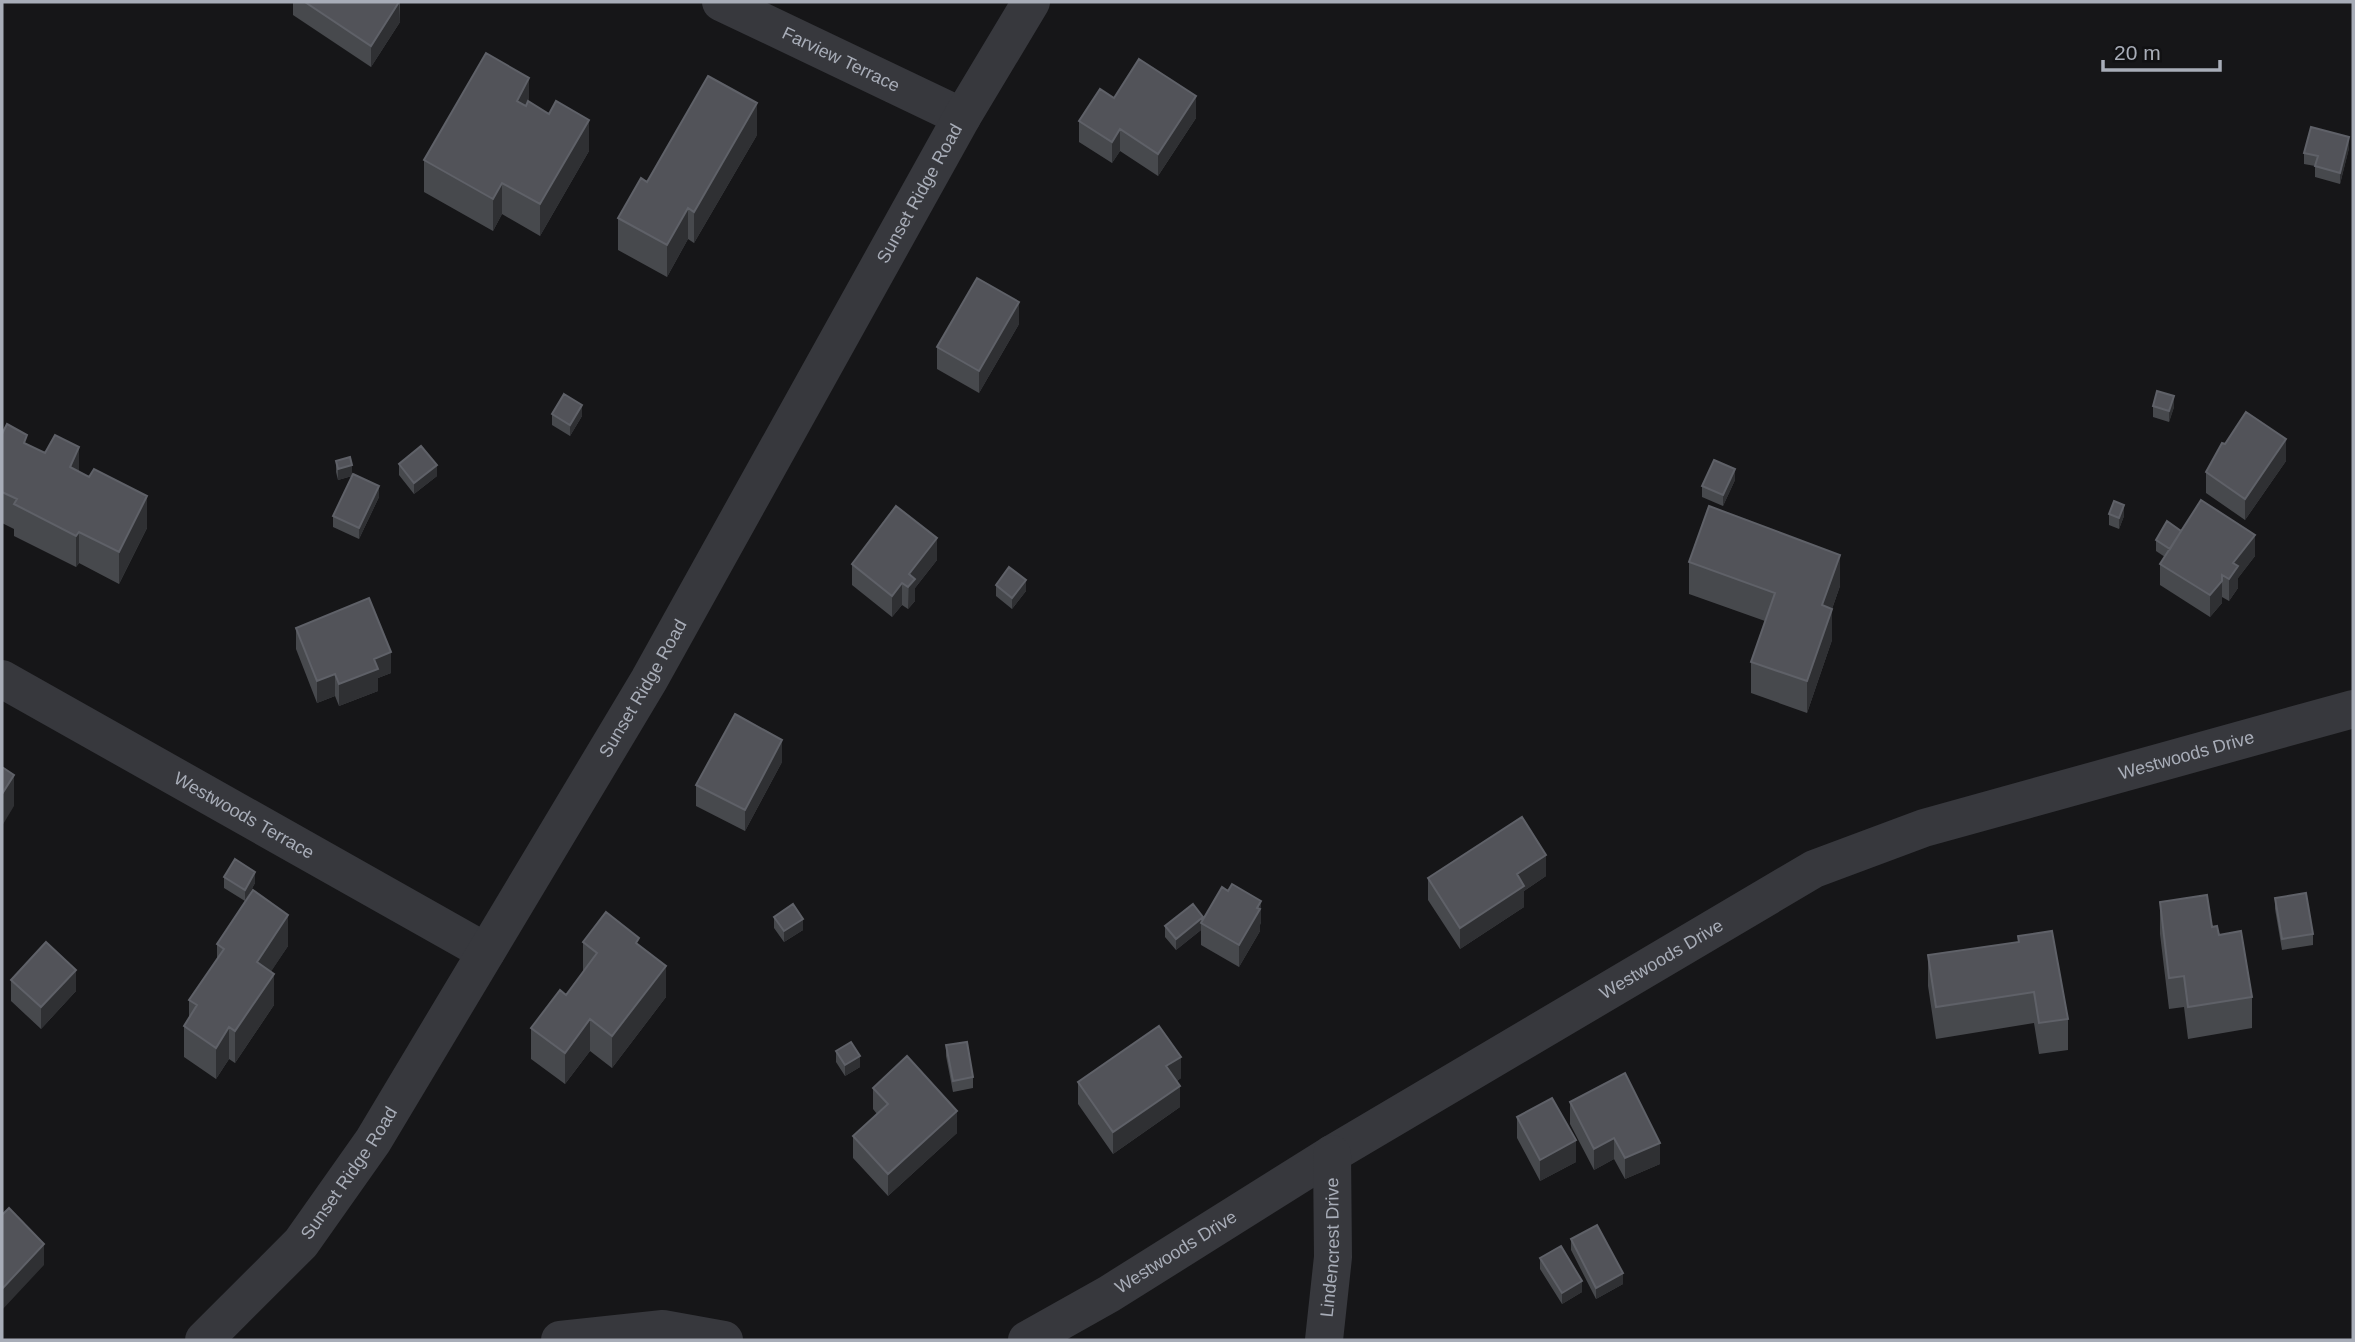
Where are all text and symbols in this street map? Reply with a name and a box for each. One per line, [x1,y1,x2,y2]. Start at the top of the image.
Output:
street label: Farview Terrace [779,23,903,96]
scale bar [2103,28,2220,72]
text: 20 m [2114,41,2161,64]
street label: Sunset Ridge Road [873,120,966,267]
street label: Sunset Ridge Road [595,616,691,761]
street label: Westwoods Drive [2116,727,2256,784]
street label: Westwoods Terrace [171,768,318,863]
street label: Westwoods Drive [1596,915,1727,1003]
street label: Sunset Ridge Road [297,1103,401,1243]
street label: Lindencrest Drive [1317,1177,1343,1318]
street label: Westwoods Drive [1111,1206,1240,1298]

